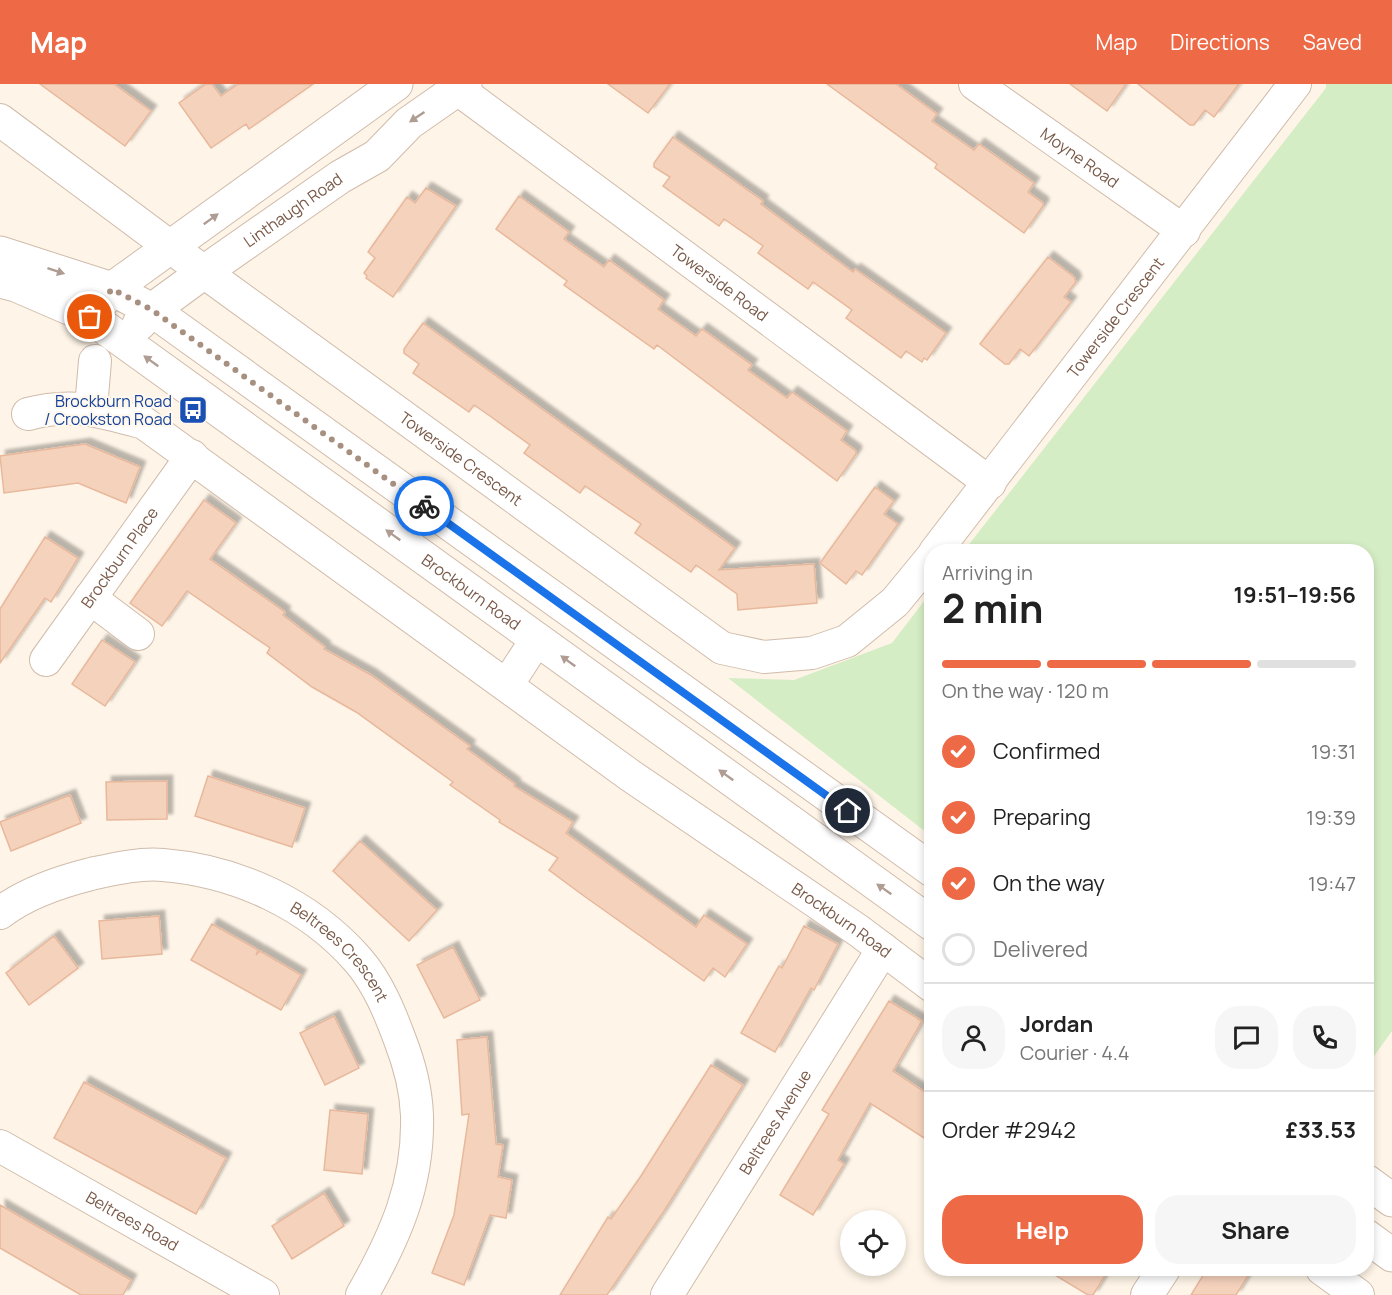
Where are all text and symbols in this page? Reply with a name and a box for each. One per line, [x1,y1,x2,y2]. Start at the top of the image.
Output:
text: Map [30,23,87,61]
text: Map [1096,28,1137,56]
text: Directions [1170,28,1270,56]
text: Saved [1303,28,1362,56]
one-way arrow [409,111,425,122]
street label: Moyne Road [1036,122,1123,193]
street label: Linthaugh Road [239,168,347,252]
one-way arrow [203,213,219,225]
street label: Towerside Road [666,239,773,326]
street label: Towerside Crescent [1062,252,1169,382]
one-way arrow [47,267,65,276]
pin [64,291,115,342]
icon: bag [73,300,106,333]
one-way arrow [144,355,160,367]
place label: Brockburn Road / Crookston Road [44,390,172,430]
bus stop icon: Brockburn Road / Crookston Road [177,394,209,426]
street label: Towerside Crescent [395,407,527,511]
courier [394,476,454,536]
icon: bike [408,490,441,523]
street label: Brockburn Place [76,503,163,613]
one-way arrow [385,529,401,541]
street label: Brockburn Road [417,549,525,635]
text: Arriving in [942,559,1033,586]
text: 19:51–19:56 [1233,580,1356,610]
text: 2 min [942,581,1043,635]
one-way arrow [560,655,576,667]
text: On the way · 120 m [942,677,1109,704]
icon: check [942,735,975,768]
text: Confirmed [993,736,1101,766]
text: 19:31 [1311,738,1356,765]
one-way arrow [718,769,734,781]
pin [822,785,873,836]
icon: home [831,794,864,827]
icon: check [942,801,975,834]
text: Preparing [993,802,1091,832]
text: 19:39 [1306,804,1356,831]
icon: check [942,867,975,900]
text: On the way [993,868,1105,898]
text: 19:47 [1308,870,1356,897]
street label: Brockburn Road [788,878,896,963]
one-way arrow [876,884,892,896]
street label: Beltrees Crescent [287,896,394,1005]
text: Delivered [993,934,1088,964]
button: person [942,1006,1005,1069]
button: chat [1215,1006,1278,1069]
button: phone [1293,1006,1356,1069]
text: Jordan [1020,1009,1093,1039]
text: Courier · 4.4 [1020,1039,1130,1066]
street label: Beltrees Avenue [734,1065,816,1179]
text: Order #2942 [942,1115,1076,1145]
text: £33.53 [1285,1115,1356,1145]
street label: Beltrees Road [82,1186,183,1256]
button: Help [942,1195,1143,1264]
button: Share [1155,1195,1356,1264]
map controls [840,1210,906,1276]
button: locate [840,1210,906,1276]

